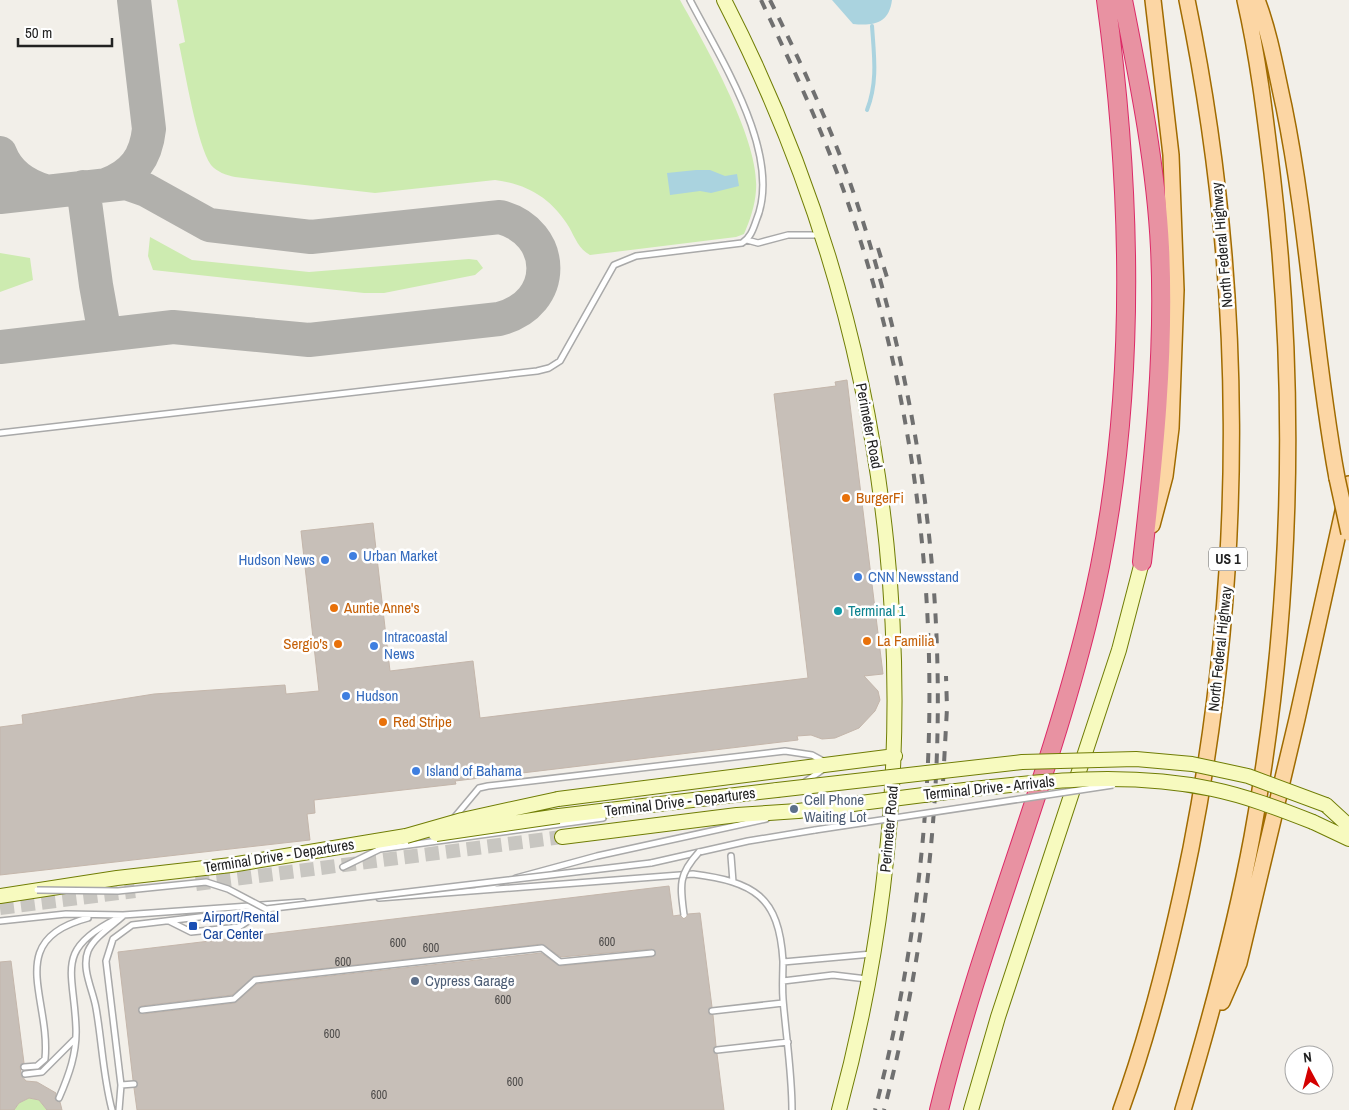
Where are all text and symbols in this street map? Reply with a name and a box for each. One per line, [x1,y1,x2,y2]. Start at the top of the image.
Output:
scale bar [18,15,111,47]
text: 50 m [25,22,52,43]
street label: North Federal Highway [1205,181,1237,309]
street label: Perimeter Road [851,381,888,471]
place label: BurgerFi [856,487,904,508]
marker: BurgerFi [840,492,852,504]
place label: Urban Market [363,545,438,566]
road number: US 1 [1209,548,1247,570]
place label: Hudson News [238,549,315,570]
marker: Urban Market [347,550,359,562]
marker: Hudson News [319,554,331,566]
place label: CNN Newsstand [868,566,959,587]
marker: CNN Newsstand [852,571,864,583]
street label: North Federal Highway [1202,584,1237,713]
place label: Auntie Anne's [343,597,420,618]
place label: Terminal 1 [848,600,906,621]
marker: Auntie Anne's [328,602,340,614]
marker: Terminal 1 [832,605,844,617]
place label: Intracoastal News [384,626,448,664]
place label: La Familia [877,630,935,651]
place label: Sergio's [283,633,328,654]
marker: La Familia [861,635,873,647]
marker: Sergio's [332,638,344,650]
marker: Intracoastal News [368,640,380,652]
place label: Hudson [356,685,398,706]
marker: Hudson [340,690,352,702]
place label: Red Stripe [393,711,452,732]
marker: Red Stripe [377,716,389,728]
place label: Island of Bahama [426,760,522,781]
marker: Island of Bahama [410,765,422,777]
street label: Terminal Drive - Arrivals [922,770,1056,805]
street label: Terminal Drive - Departures [603,782,757,821]
street label: Perimeter Road [874,785,903,873]
place label: Cell Phone Waiting Lot [804,789,867,827]
marker: Cell Phone Waiting Lot [788,803,800,815]
street label: Terminal Drive - Departures [202,833,356,878]
place label: Airport/Rental Car Center [202,906,279,944]
marker: Airport/Rental Car Center [187,920,199,932]
house number: 600 [599,934,615,950]
house number: 600 [390,935,406,951]
house number: 600 [423,940,439,956]
house number: 600 [335,954,351,970]
place label: Cypress Garage [425,970,515,991]
marker: Cypress Garage [409,975,421,987]
house number: 600 [495,992,511,1008]
house number: 600 [324,1026,340,1042]
north arrow [1284,1045,1334,1095]
text: N [1302,1048,1313,1067]
house number: 600 [507,1074,523,1090]
house number: 600 [371,1087,387,1103]

